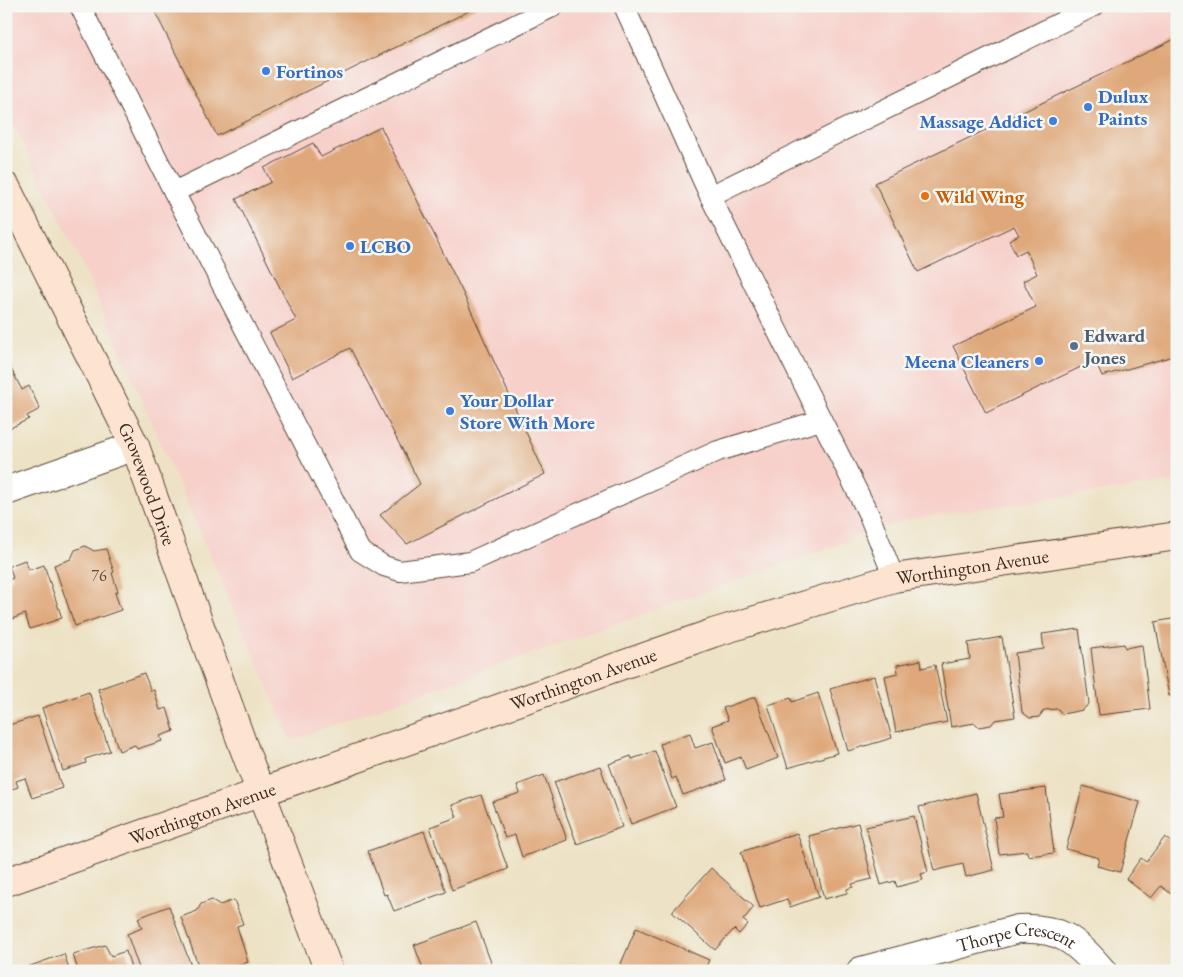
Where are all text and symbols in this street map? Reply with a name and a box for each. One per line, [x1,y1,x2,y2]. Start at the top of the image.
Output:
place label: Fortinos [276,59,343,84]
marker: Fortinos [260,65,272,77]
place label: Dulux Paints [1098,84,1149,131]
marker: Dulux Paints [1082,101,1094,113]
place label: Massage Addict [919,109,1043,134]
marker: Massage Addict [1047,115,1059,127]
place label: Wild Wing [935,184,1025,209]
marker: Wild Wing [919,190,931,202]
place label: LCBO [360,234,411,259]
marker: LCBO [344,240,356,252]
place label: Edward Jones [1082,323,1146,370]
marker: Edward Jones [1068,340,1080,352]
place label: Meena Cleaners [904,349,1029,374]
marker: Meena Cleaners [1033,355,1045,367]
place label: Your Dollar Store With More [460,388,595,435]
marker: Your Dollar Store With More [444,405,456,417]
street label: Grovewood Drive [112,418,182,549]
street label: Worthington Avenue [895,543,1050,591]
house number: 76 [91,565,107,586]
street label: Worthington Avenue [507,642,660,717]
street label: Worthington Avenue [126,776,279,851]
street label: Thorpe Crescent [954,917,1082,958]

